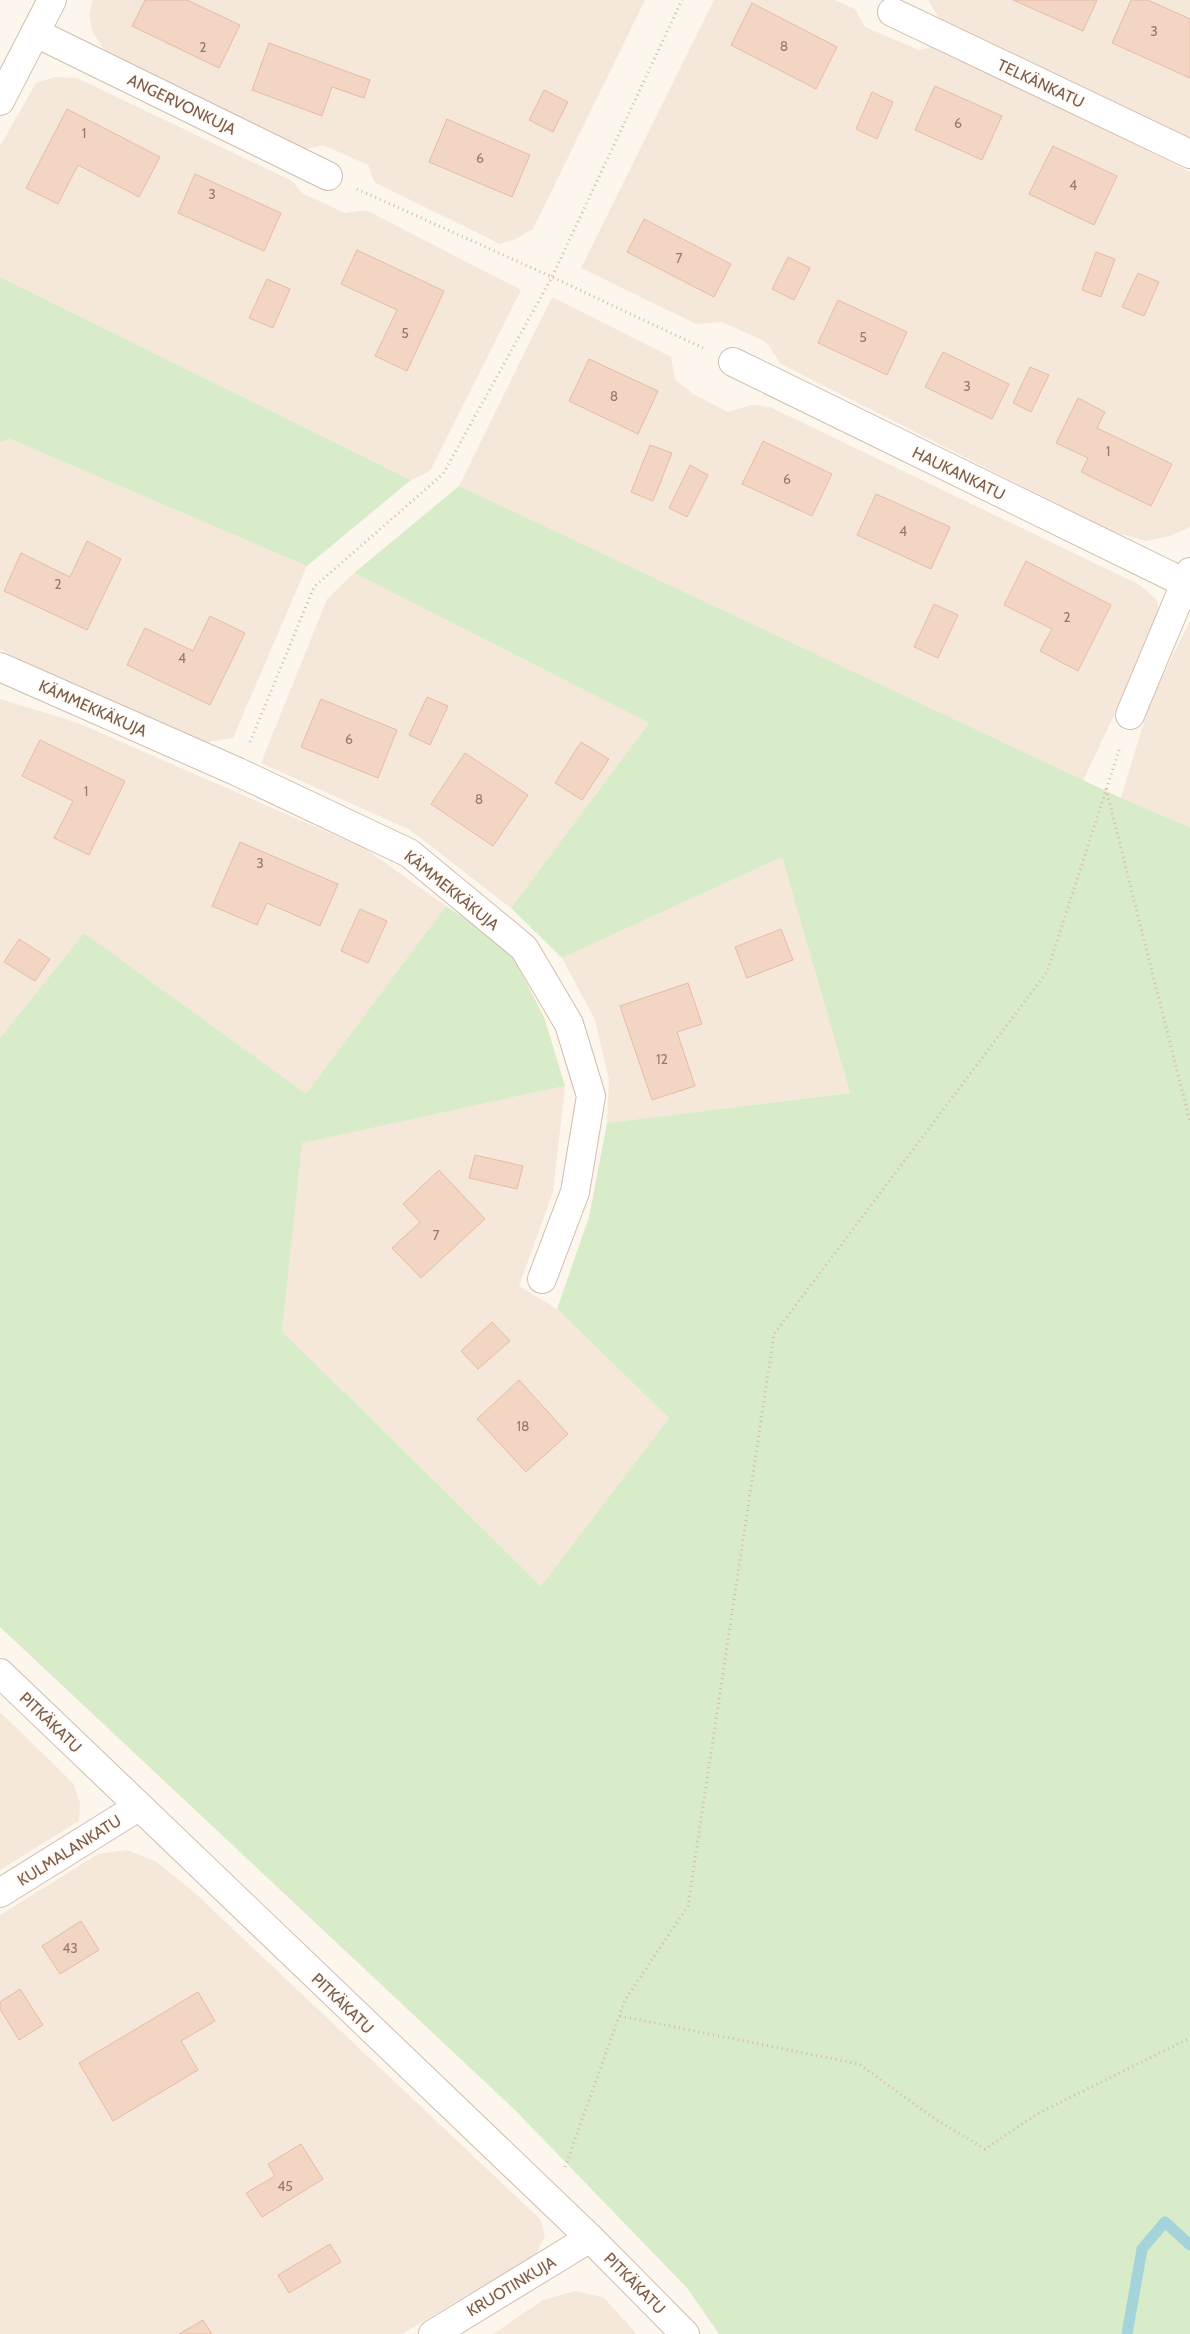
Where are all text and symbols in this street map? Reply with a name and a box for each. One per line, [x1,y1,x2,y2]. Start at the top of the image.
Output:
house number: 3 [1150,22,1158,40]
house number: 8 [780,37,788,55]
house number: 2 [199,38,207,56]
street label: TELKÄNKATU [994,55,1087,112]
street label: ANGERVONKUJA [125,70,239,139]
house number: 6 [954,114,962,132]
house number: 1 [82,124,86,142]
house number: 6 [476,149,484,167]
house number: 4 [1069,176,1077,194]
house number: 3 [208,185,216,203]
house number: 7 [675,249,683,267]
house number: 5 [401,324,409,342]
house number: 5 [859,328,867,346]
house number: 3 [963,377,971,395]
house number: 8 [610,387,618,405]
house number: 1 [1106,442,1110,460]
street label: HAUKANKATU [909,443,1008,504]
house number: 6 [783,470,791,488]
house number: 4 [899,522,907,540]
house number: 2 [54,575,62,593]
house number: 2 [1063,608,1071,626]
house number: 4 [178,649,186,667]
street label: KÄMMEKKÄKUJA [36,676,150,741]
house number: 6 [345,730,353,748]
house number: 1 [84,782,88,800]
house number: 8 [475,790,483,808]
street label: KÄMMEKKÄKUJA [401,846,503,934]
house number: 3 [256,854,264,872]
house number: 12 [656,1050,668,1068]
house number: 7 [432,1226,440,1244]
house number: 18 [516,1417,530,1435]
street label: PITKÄKATU [16,1688,86,1757]
street label: KULMALANKATU [14,1811,125,1890]
house number: 43 [62,1939,78,1957]
street label: PITKÄKATU [308,1969,378,2038]
house number: 45 [277,2177,293,2195]
street label: PITKÄKATU [600,2249,669,2318]
street label: KRUOTINKUJA [463,2252,559,2320]

